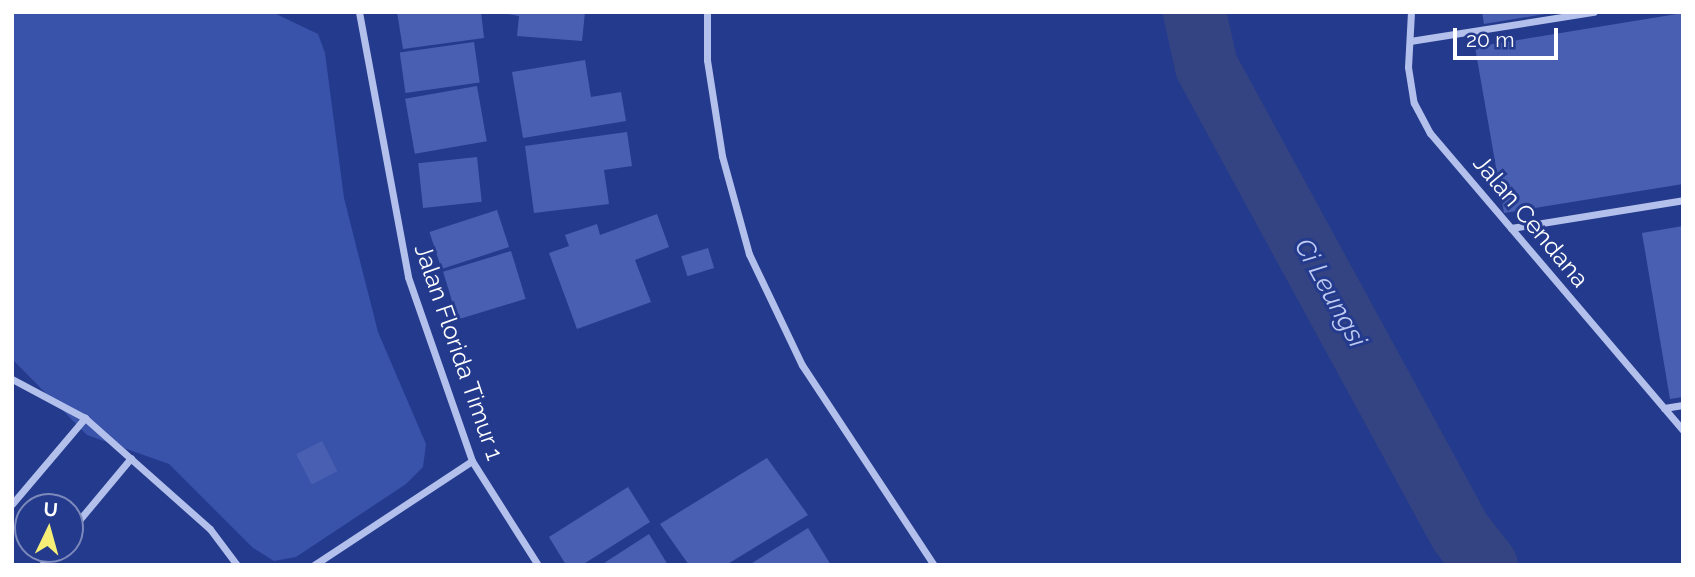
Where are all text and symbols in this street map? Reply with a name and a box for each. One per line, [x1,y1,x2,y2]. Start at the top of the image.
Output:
scale bar [1457,14,1562,58]
text: 20 m [1466,27,1514,52]
street label: Jalan Cendana [1467,149,1595,293]
water label: Ci Leungsi [1287,233,1373,353]
street label: Jalan Florida Timur 1 [408,240,510,464]
north arrow [14,493,84,563]
text: U [43,497,59,521]

